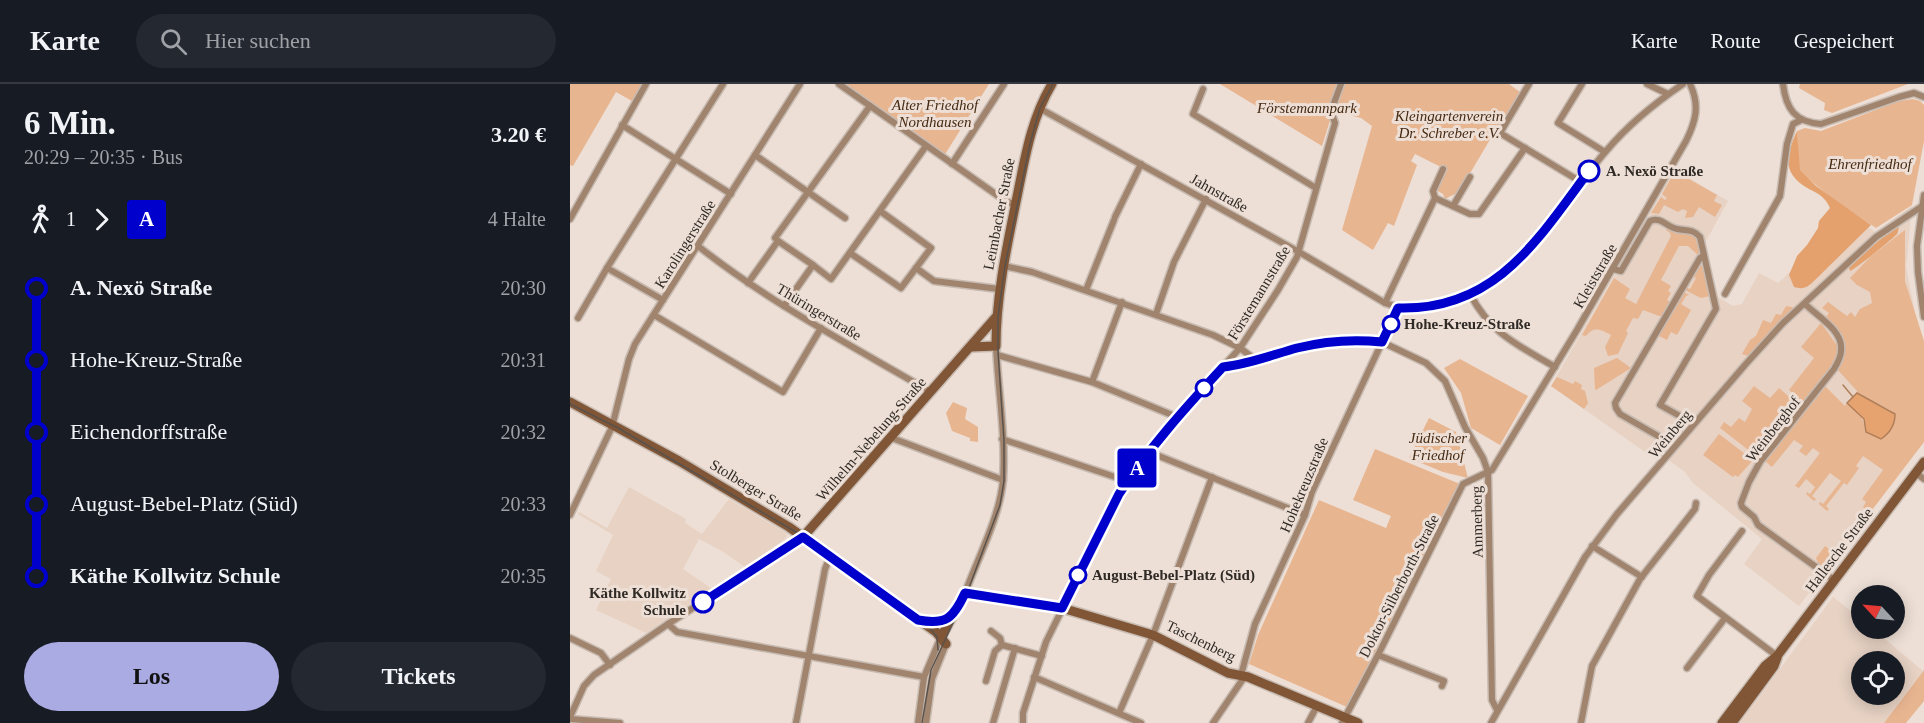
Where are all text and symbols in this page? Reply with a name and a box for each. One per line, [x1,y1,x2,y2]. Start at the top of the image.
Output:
search box [136,14,556,68]
text: Karte [30,25,100,56]
icon: search [157,25,190,58]
text: Hier suchen [205,28,311,53]
text: Karte [1631,29,1678,53]
text: Route [1711,29,1761,53]
text: Gespeichert [1794,29,1894,53]
park label: Alter Friedhof Nordhausen [891,97,980,130]
park label: Förstemannpark [1256,100,1357,116]
text: 6 Min. [24,105,116,141]
park label: Kleingartenverein Dr. Schreber e.V. [1394,108,1503,141]
text: 3.20 € [491,122,546,147]
text: 20:29 – 20:35 · Bus [24,146,183,168]
street label: Leimbacher Straße [980,156,1018,271]
park label: Ehrenfriedhof [1827,156,1914,172]
marker: A. Nexö Straße [1578,160,1600,182]
place label: A. Nexö Straße [1606,163,1703,179]
street label: Jahnstraße [1187,171,1251,216]
street label: Karolingerstraße [652,197,719,291]
icon: walk [24,203,57,236]
icon: forward [85,203,118,236]
text: A [139,207,154,231]
text: 1 [66,208,76,230]
text: 4 Halte [488,208,546,230]
street label: Kleiststraße [1570,241,1620,311]
street label: Förstemannstraße [1225,243,1293,343]
text: A. Nexö Straße [70,275,212,300]
text: 20:30 [500,277,546,299]
street label: Thüringerstraße [774,280,864,344]
marker: Hohe-Kreuz-Straße [1382,315,1400,333]
place label: Hohe-Kreuz-Straße [1404,316,1531,332]
text: Hohe-Kreuz-Straße [70,347,242,372]
text: 20:31 [500,349,546,371]
street label: Wilhelm-Nebelung-Straße [813,374,929,504]
unlabelled marker [1195,379,1213,397]
street label: Weinberghof [1743,393,1803,465]
street label: Weinberg [1645,406,1695,461]
text: Eichendorffstraße [70,419,227,444]
text: 20:32 [500,421,546,443]
park label: Jüdischer Friedhof [1409,430,1467,463]
street label: Hohekreuzstraße [1277,435,1331,535]
line badge: A [1118,448,1156,488]
street label: Stolberger Straße [707,456,805,524]
text: A [1129,456,1145,480]
street label: Ammerberg [1468,485,1486,558]
text: August-Bebel-Platz (Süd) [70,491,298,516]
text: 20:33 [500,493,546,515]
street label: Hallesche Straße [1802,505,1876,595]
street label: Doktor-Silberborth-Straße [1356,512,1442,660]
text: Käthe Kollwitz Schule [70,563,280,588]
text: 20:35 [500,565,546,587]
marker: August-Bebel-Platz (Süd) [1069,566,1087,584]
place label: August-Bebel-Platz (Süd) [1092,567,1255,584]
place label: Käthe Kollwitz Schule [589,585,686,618]
north arrow [1851,585,1905,639]
map controls [1851,585,1905,705]
marker: Käthe Kollwitz Schule [692,591,714,613]
street label: Taschenberg [1164,617,1239,665]
button: Los [24,642,279,711]
button: Tickets [291,642,546,711]
button: locate [1851,651,1905,705]

